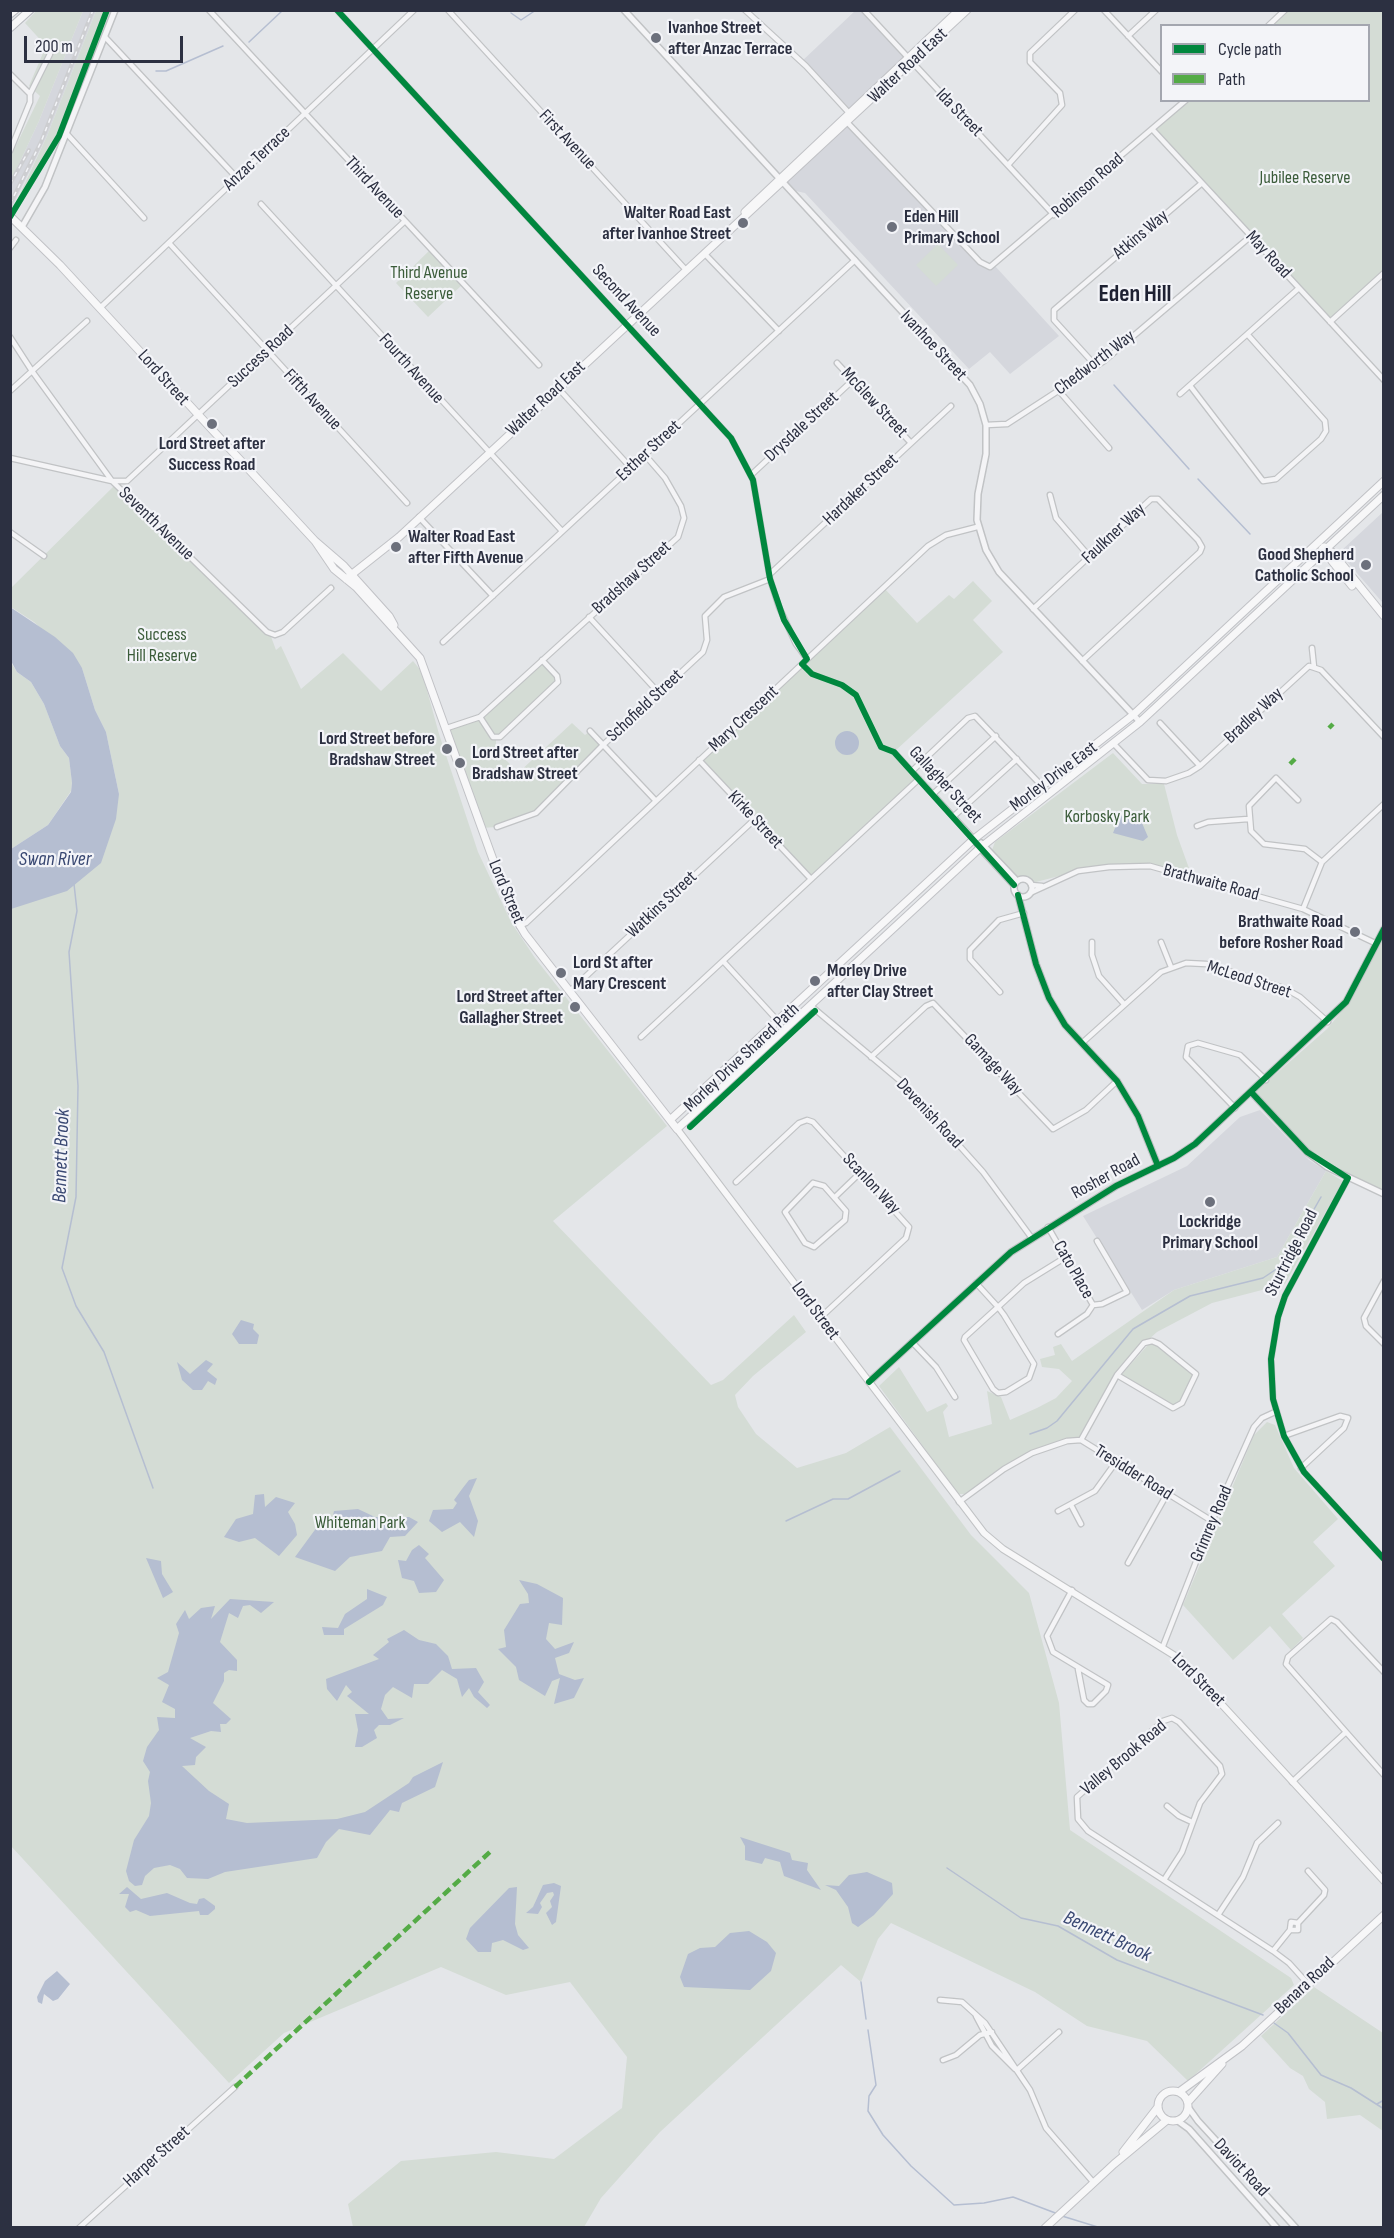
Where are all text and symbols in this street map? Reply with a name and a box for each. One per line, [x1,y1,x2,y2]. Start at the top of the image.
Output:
place label: Ivanhoe Street after Anzac Terrace [668,17,792,60]
scale bar [27,24,186,62]
street label: Walter Road East [864,24,952,108]
legend [1160,24,1370,102]
marker: Ivanhoe Street after Anzac Terrace [649,31,663,45]
text: 200 m [35,36,73,57]
text: Cycle path [1218,39,1282,60]
text: Path [1218,69,1246,90]
street label: Ida Street [931,84,987,142]
street label: First Avenue [534,106,600,174]
street label: Anzac Terrace [219,122,295,196]
street label: Robinson Road [1047,149,1129,223]
street label: Third Avenue [340,152,408,224]
park label: Jubilee Reserve [1259,167,1351,189]
place label: Walter Road East after Ivanhoe Street [602,202,731,244]
place label: Eden Hill Primary School [904,206,1000,248]
street label: Atkins Way [1109,206,1173,264]
marker: Walter Road East after Ivanhoe Street [736,216,750,230]
marker: Eden Hill Primary School [885,220,899,234]
street label: May Road [1241,227,1295,283]
street label: Second Avenue [587,260,665,342]
park label: Third Avenue Reserve [390,262,468,304]
district label: Eden Hill [1099,281,1171,309]
street label: Ivanhoe Street [895,306,971,386]
street label: Success Road [224,321,298,393]
street label: Chedworth Way [1051,326,1139,400]
street label: Fourth Avenue [374,329,448,409]
street label: Lord Street [133,346,193,410]
street label: Walter Road East [502,357,590,441]
street label: McGlew Street [836,363,912,443]
street label: Fifth Avenue [278,365,346,435]
street label: Drysdale Street [760,387,844,467]
street label: Esther Street [612,416,686,486]
marker: Lord Street after Success Road [205,417,219,431]
place label: Lord Street after Success Road [159,433,265,476]
street label: Hardaker Street [819,450,903,530]
street label: Seventh Avenue [114,483,198,565]
street label: Faulkner Way [1078,499,1150,569]
place label: Walter Road East after Fifth Avenue [408,526,524,568]
street label: Bradshaw Street [588,537,676,619]
marker: Walter Road East after Fifth Avenue [389,540,403,554]
place label: Good Shepherd Catholic School [1255,544,1354,586]
marker: Good Shepherd Catholic School [1359,558,1373,572]
park label: Success Hill Reserve [127,624,197,666]
street label: Schofield Street [602,665,688,747]
street label: Mary Crescent [705,681,783,757]
street label: Bradley Way [1220,683,1288,749]
place label: Lord Street before Bradshaw Street [319,728,435,771]
street label: Morley Drive East [1006,737,1102,817]
marker: Lord Street before Bradshaw Street [440,742,454,756]
place label: Lord Street after Bradshaw Street [472,742,579,784]
street label: Gallagher Street [904,742,986,828]
marker: Lord Street after Bradshaw Street [453,756,467,770]
street label: Kirke Street [723,787,787,853]
park label: Korbosky Park [1065,806,1149,828]
water label: Swan River [19,848,91,872]
street label: Lord Street [483,857,529,927]
street label: Brathwaite Road [1161,860,1261,906]
street label: Watkins Street [622,867,702,943]
place label: Brathwaite Road before Rosher Road [1219,911,1343,954]
marker: Brathwaite Road before Rosher Road [1348,925,1362,939]
place label: Lord St after Mary Crescent [573,952,666,994]
street label: McLeod Street [1204,956,1294,1004]
place label: Morley Drive after Clay Street [827,960,933,1002]
marker: Lord St after Mary Crescent [554,966,568,980]
marker: Morley Drive after Clay Street [808,974,822,988]
place label: Lord Street after Gallagher Street [456,986,563,1028]
street label: Morley Drive Shared Path [680,999,804,1117]
marker: Lord Street after Gallagher Street [568,1000,582,1014]
street label: Gamage Way [959,1030,1027,1100]
street label: Devenish Road [891,1074,967,1154]
water label: Bennett Brook [48,1109,76,1203]
street label: Scanlon Way [837,1149,905,1219]
street label: Rosher Road [1068,1149,1144,1205]
marker: Lockridge Primary School [1203,1195,1217,1209]
street label: Sturtridge Road [1261,1206,1323,1300]
place label: Lockridge Primary School [1162,1211,1258,1254]
street label: Cato Place [1048,1237,1098,1303]
street label: Lord Street [786,1278,844,1344]
street label: Tresidder Road [1090,1440,1176,1506]
street label: Grimrey Road [1186,1483,1238,1565]
park label: Whiteman Park [315,1512,405,1534]
street label: Lord Street [1167,1649,1229,1711]
street label: Valley Brook Road [1077,1716,1171,1800]
water label: Bennett Brook [1059,1906,1155,1968]
street label: Benara Road [1270,1953,1340,2019]
street label: Harper Street [119,2122,195,2192]
street label: Daviot Road [1209,2134,1273,2202]

